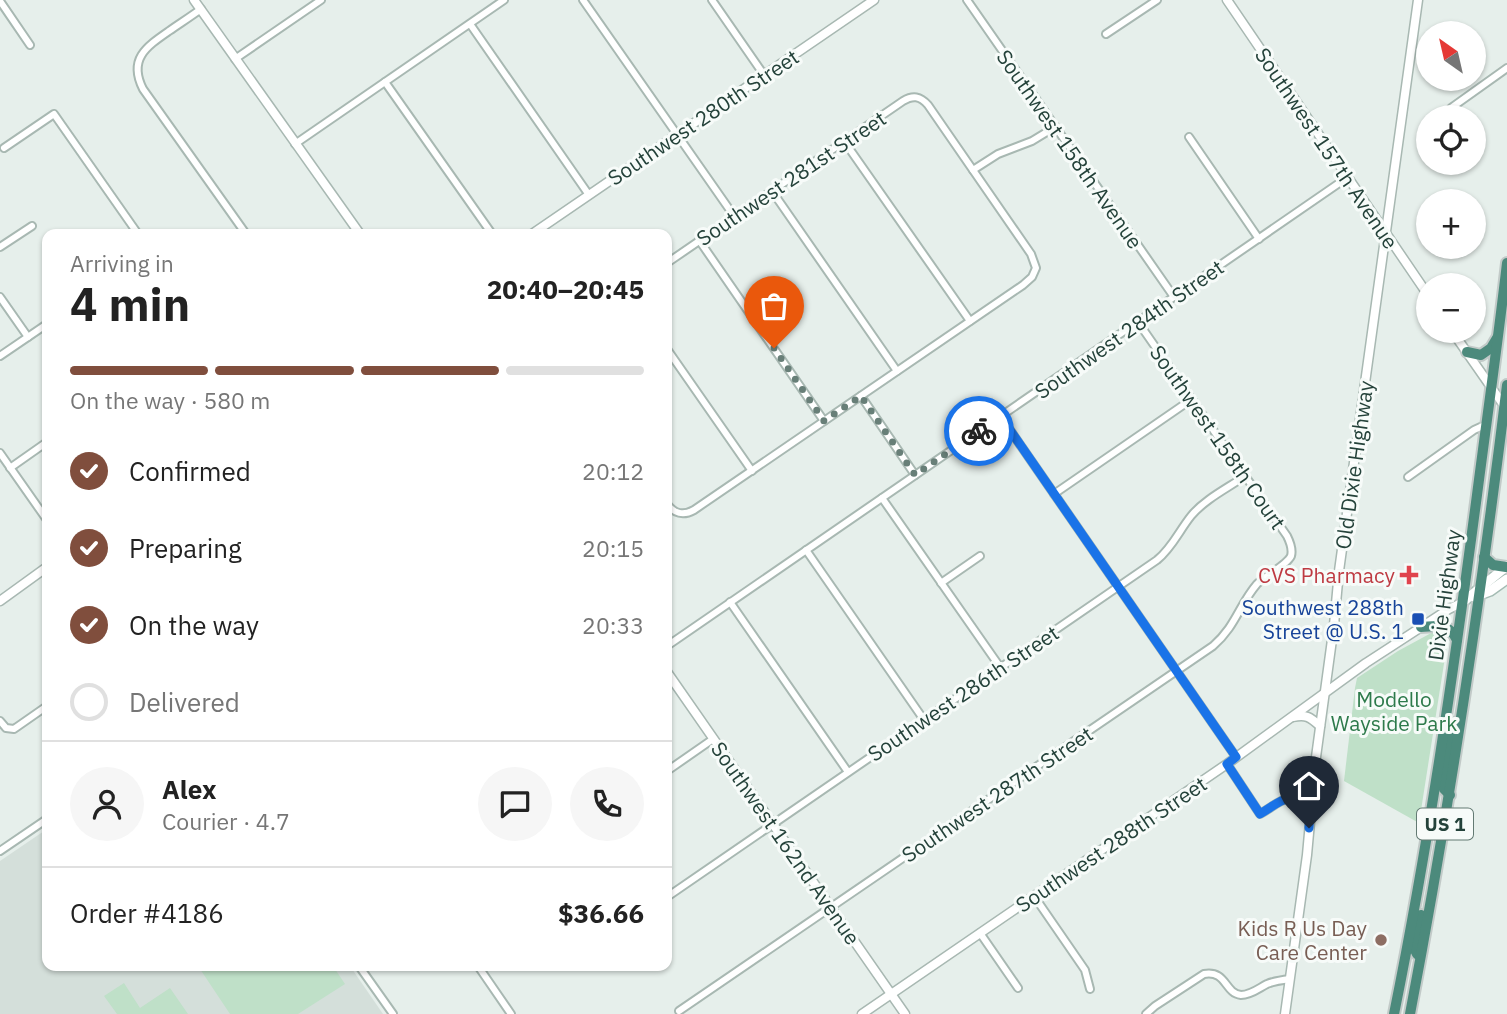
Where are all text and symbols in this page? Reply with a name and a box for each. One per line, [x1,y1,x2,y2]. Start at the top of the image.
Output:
north arrow [1416,21,1486,91]
map controls [1416,21,1486,343]
street label: Southwest 157th Avenue [1249,42,1405,254]
street label: Southwest 280th Street [602,43,804,191]
street label: Southwest 158th Avenue [991,44,1149,254]
street label: Southwest 281st Street [691,104,891,252]
button: locate [1416,105,1486,175]
button: + [1416,189,1486,259]
text: Arriving in [70,248,174,278]
street label: Southwest 284th Street [1029,253,1229,405]
text: 20:40–20:45 [487,272,644,306]
button: − [1416,273,1486,343]
text: 4 min [70,274,190,334]
pin [744,276,804,348]
icon: bag [755,287,793,325]
street label: Southwest 158th Court [1144,339,1292,535]
street label: Old Dixie Highway [1328,378,1380,551]
text: On the way · 580 m [70,385,270,415]
courier [944,396,1014,466]
icon: bike [960,412,998,450]
icon: check [70,452,108,490]
text: Confirmed [129,454,251,488]
text: 20:12 [582,456,644,486]
street label: Dixie Highway [1421,527,1467,662]
icon: check [70,529,108,567]
text: Preparing [129,531,242,565]
text: 20:15 [582,533,644,563]
place label: CVS Pharmacy [1258,561,1396,589]
marker: CVS Pharmacy [1401,567,1417,583]
place label: Southwest 288th Street @ U.S. 1 [1242,593,1404,645]
icon: check [70,606,108,644]
text: On the way [129,608,259,642]
text: 20:33 [582,610,644,640]
marker: Southwest 288th Street @ U.S. 1 [1410,611,1426,627]
street label: Southwest 286th Street [862,619,1064,767]
text: Delivered [129,685,240,719]
park label: Modello Wayside Park [1331,685,1457,737]
street label: Southwest 287th Street [896,720,1098,868]
street label: Southwest 162nd Avenue [705,736,867,950]
pin [1279,756,1339,828]
button: person [70,767,144,841]
button: chat [478,767,552,841]
button: phone [570,767,644,841]
icon: home [1290,767,1328,805]
street label: Southwest 288th Street [1010,770,1212,918]
text: Alex [162,772,216,806]
text: Courier · 4.7 [162,806,290,836]
road number: US 1 [1417,808,1473,839]
text: Order #4186 [70,896,224,930]
text: $36.66 [558,896,644,930]
place label: Kids R Us Day Care Center [1238,914,1368,966]
marker: Kids R Us Day Care Center [1373,932,1389,948]

